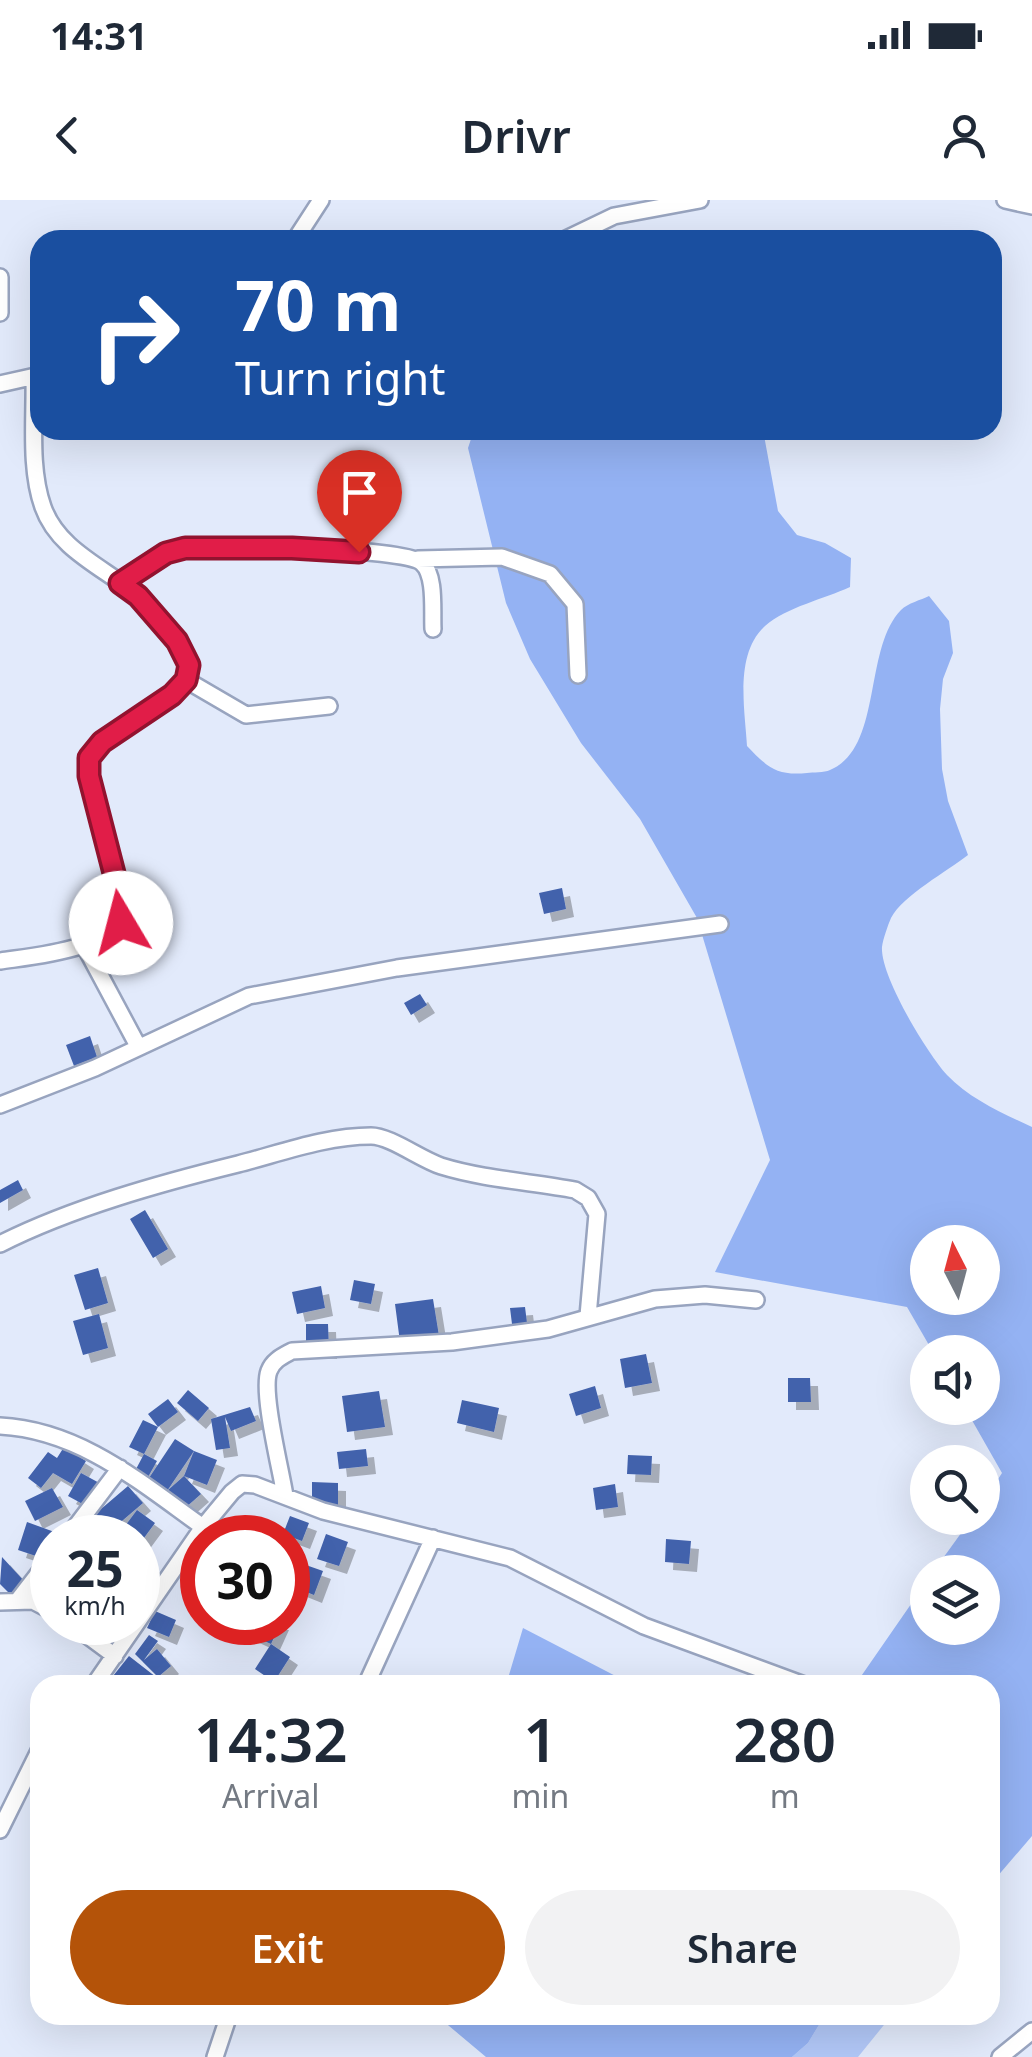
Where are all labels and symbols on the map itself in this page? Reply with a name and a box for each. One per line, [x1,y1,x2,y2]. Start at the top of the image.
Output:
pin [317,450,402,553]
position arrow [69,871,173,975]
north arrow [910,1225,1000,1315]
speed limit sign: 30 [180,1515,310,1645]

